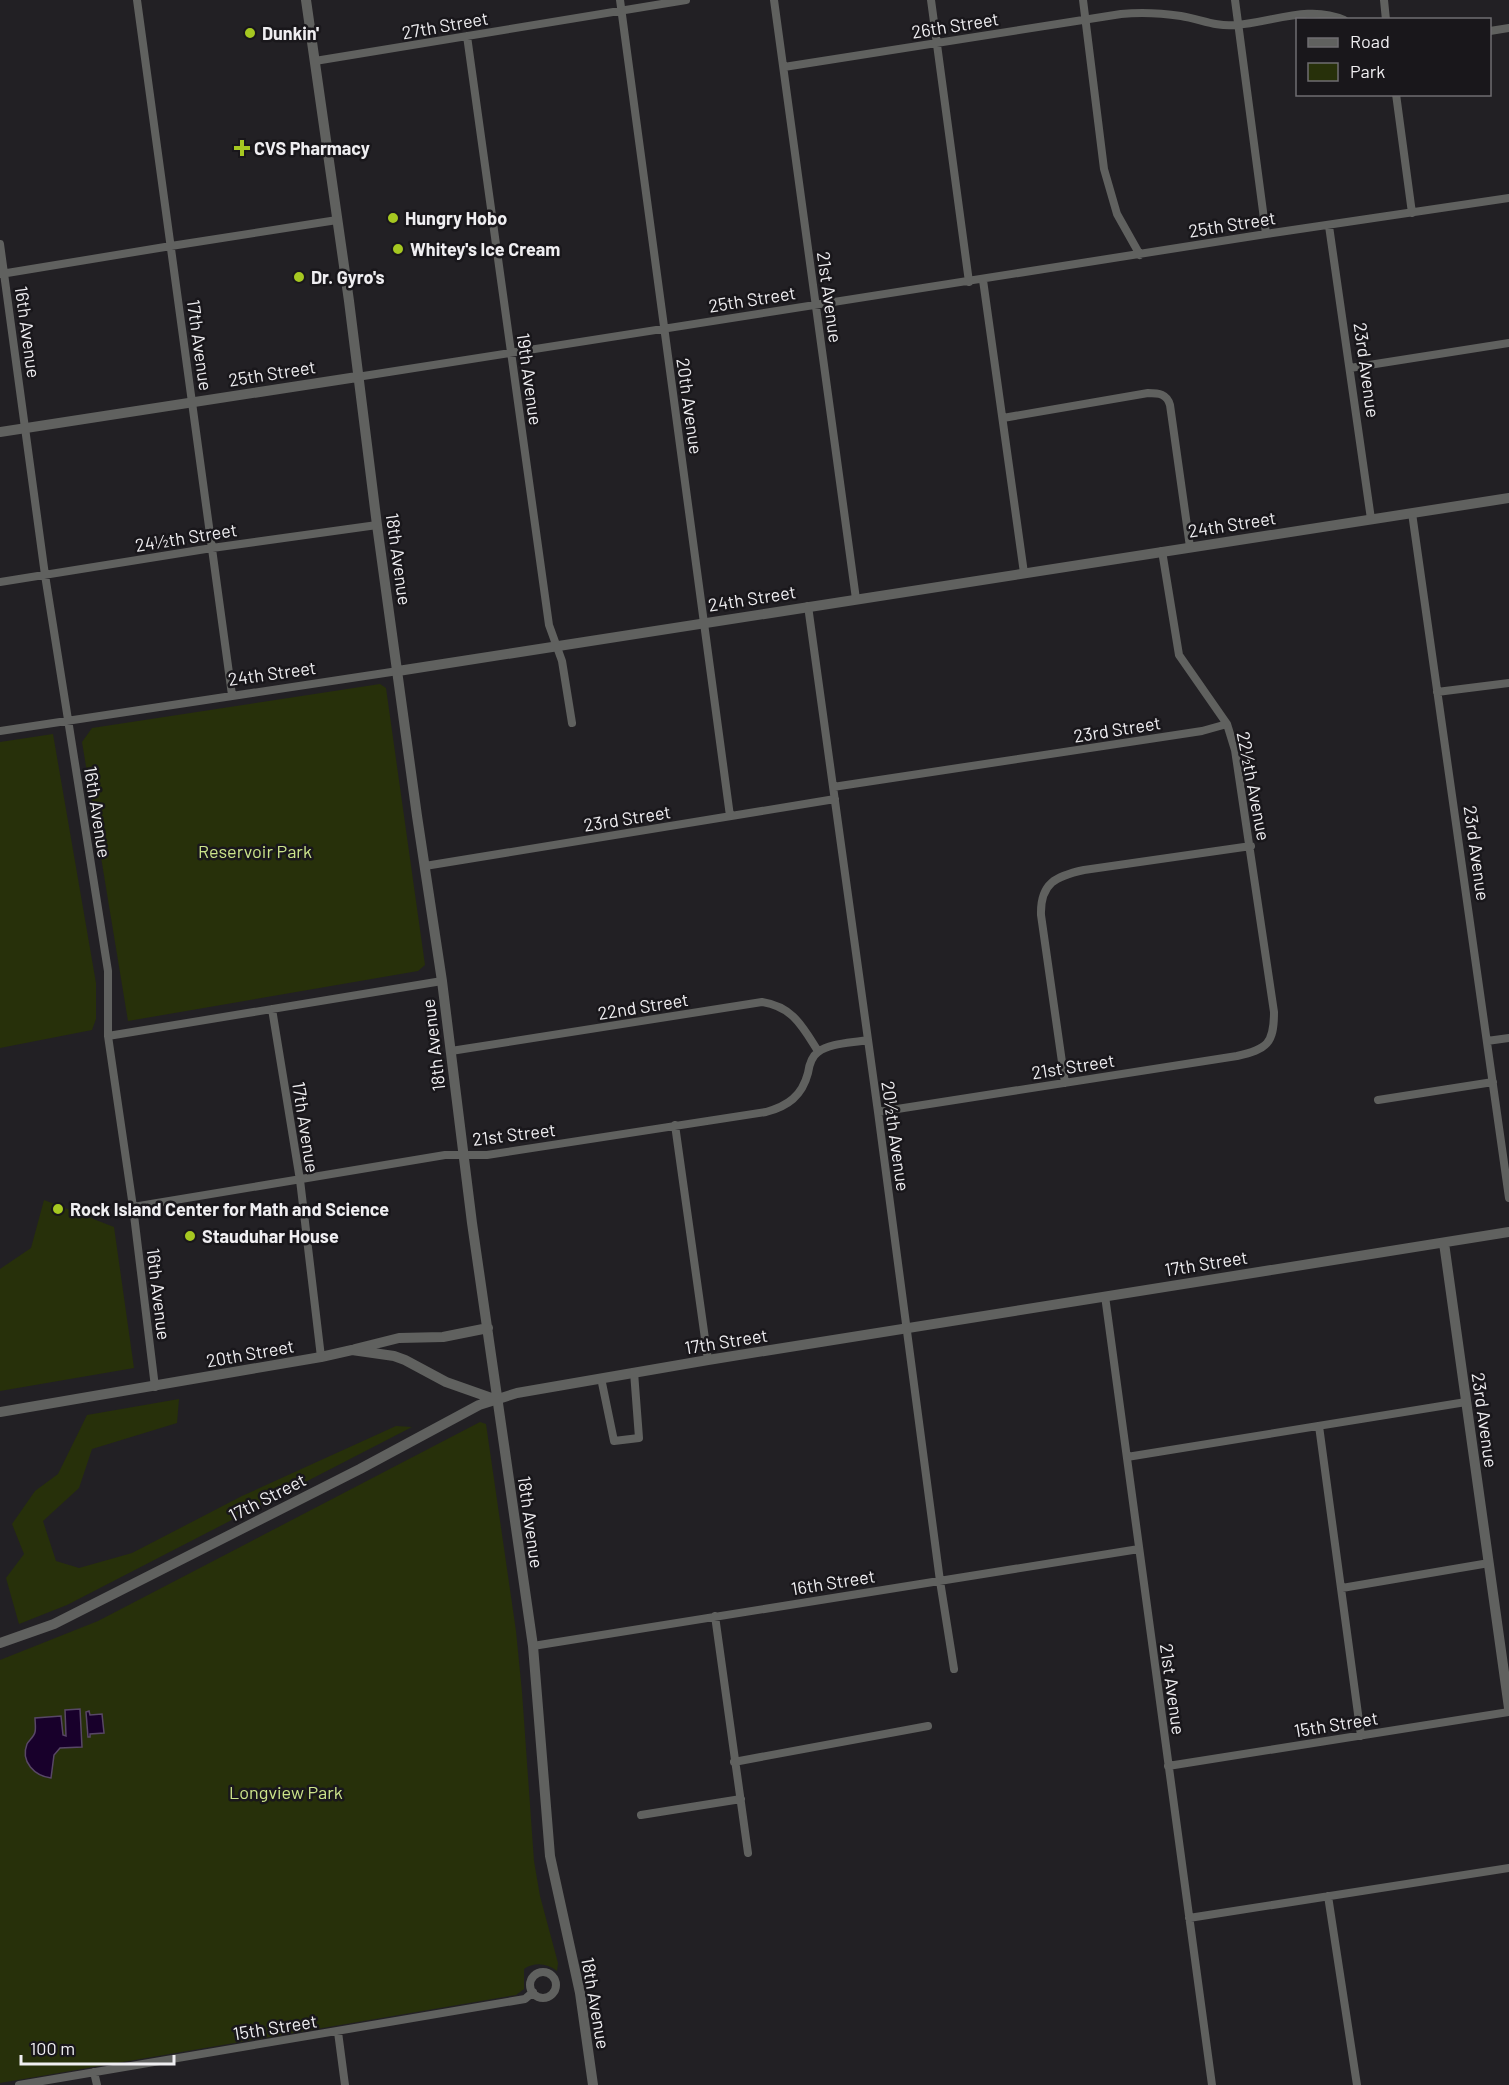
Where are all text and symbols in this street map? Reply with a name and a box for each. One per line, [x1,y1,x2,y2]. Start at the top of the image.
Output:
street label: 27th Street [400,7,490,43]
street label: 26th Street [910,7,1000,43]
legend [1296,18,1491,96]
place label: Dunkin' [262,22,319,44]
marker: Dunkin' [243,26,257,40]
text: Road [1350,30,1390,52]
text: Park [1350,60,1385,82]
place label: CVS Pharmacy [254,137,370,159]
marker: CVS Pharmacy [235,141,249,155]
street label: 25th Street [1187,206,1277,242]
place label: Hungry Hobo [405,207,507,229]
marker: Hungry Hobo [386,211,400,225]
place label: Whitey's Ice Cream [410,238,560,260]
marker: Whitey's Ice Cream [391,242,405,256]
street label: 21st Avenue [813,250,847,344]
place label: Dr. Gyro's [311,266,385,288]
marker: Dr. Gyro's [292,270,306,284]
street label: 25th Street [707,281,797,317]
street label: 16th Avenue [11,285,45,379]
street label: 17th Avenue [183,298,217,392]
street label: 23rd Avenue [1349,321,1385,419]
street label: 19th Avenue [513,332,547,426]
street label: 25th Street [227,355,317,391]
street label: 20th Avenue [672,356,708,456]
street label: 24th Street [1187,506,1277,542]
street label: 18th Avenue [382,512,416,606]
street label: 24½th Street [133,518,239,556]
street label: 24th Street [707,580,797,616]
street label: 24th Street [227,656,317,690]
street label: 23rd Street [1072,711,1162,747]
street label: 22½th Avenue [1233,730,1275,842]
street label: 16th Avenue [80,765,116,859]
street label: 23rd Street [582,800,672,836]
street label: 23rd Avenue [1459,804,1495,902]
park label: Reservoir Park [198,840,312,862]
street label: 22nd Street [596,988,690,1024]
street label: 18th Avenue [416,998,450,1092]
street label: 21st Street [1030,1049,1116,1083]
street label: 20½th Avenue [877,1079,915,1193]
street label: 17th Avenue [288,1080,324,1174]
street label: 21st Street [471,1118,557,1150]
place label: Rock Island Center for Math and Science [70,1198,389,1220]
marker: Rock Island Center for Math and Science [51,1202,65,1216]
place label: Stauduhar House [202,1225,339,1247]
marker: Stauduhar House [183,1229,197,1243]
street label: 17th Street [1163,1246,1249,1280]
street label: 16th Avenue [142,1247,176,1341]
street label: 17th Street [683,1324,769,1358]
street label: 20th Street [204,1334,296,1372]
street label: 23rd Avenue [1467,1371,1503,1469]
street label: 17th Street [225,1468,309,1526]
street label: 18th Avenue [514,1475,548,1569]
street label: 16th Street [790,1565,876,1599]
street label: 21st Avenue [1156,1642,1190,1736]
street label: 15th Street [1293,1707,1379,1741]
park label: Longview Park [229,1781,343,1803]
street label: 18th Avenue [577,1955,615,2051]
street label: 15th Street [232,2010,318,2044]
scale bar [21,2028,174,2066]
text: 100 m [30,2037,75,2059]

